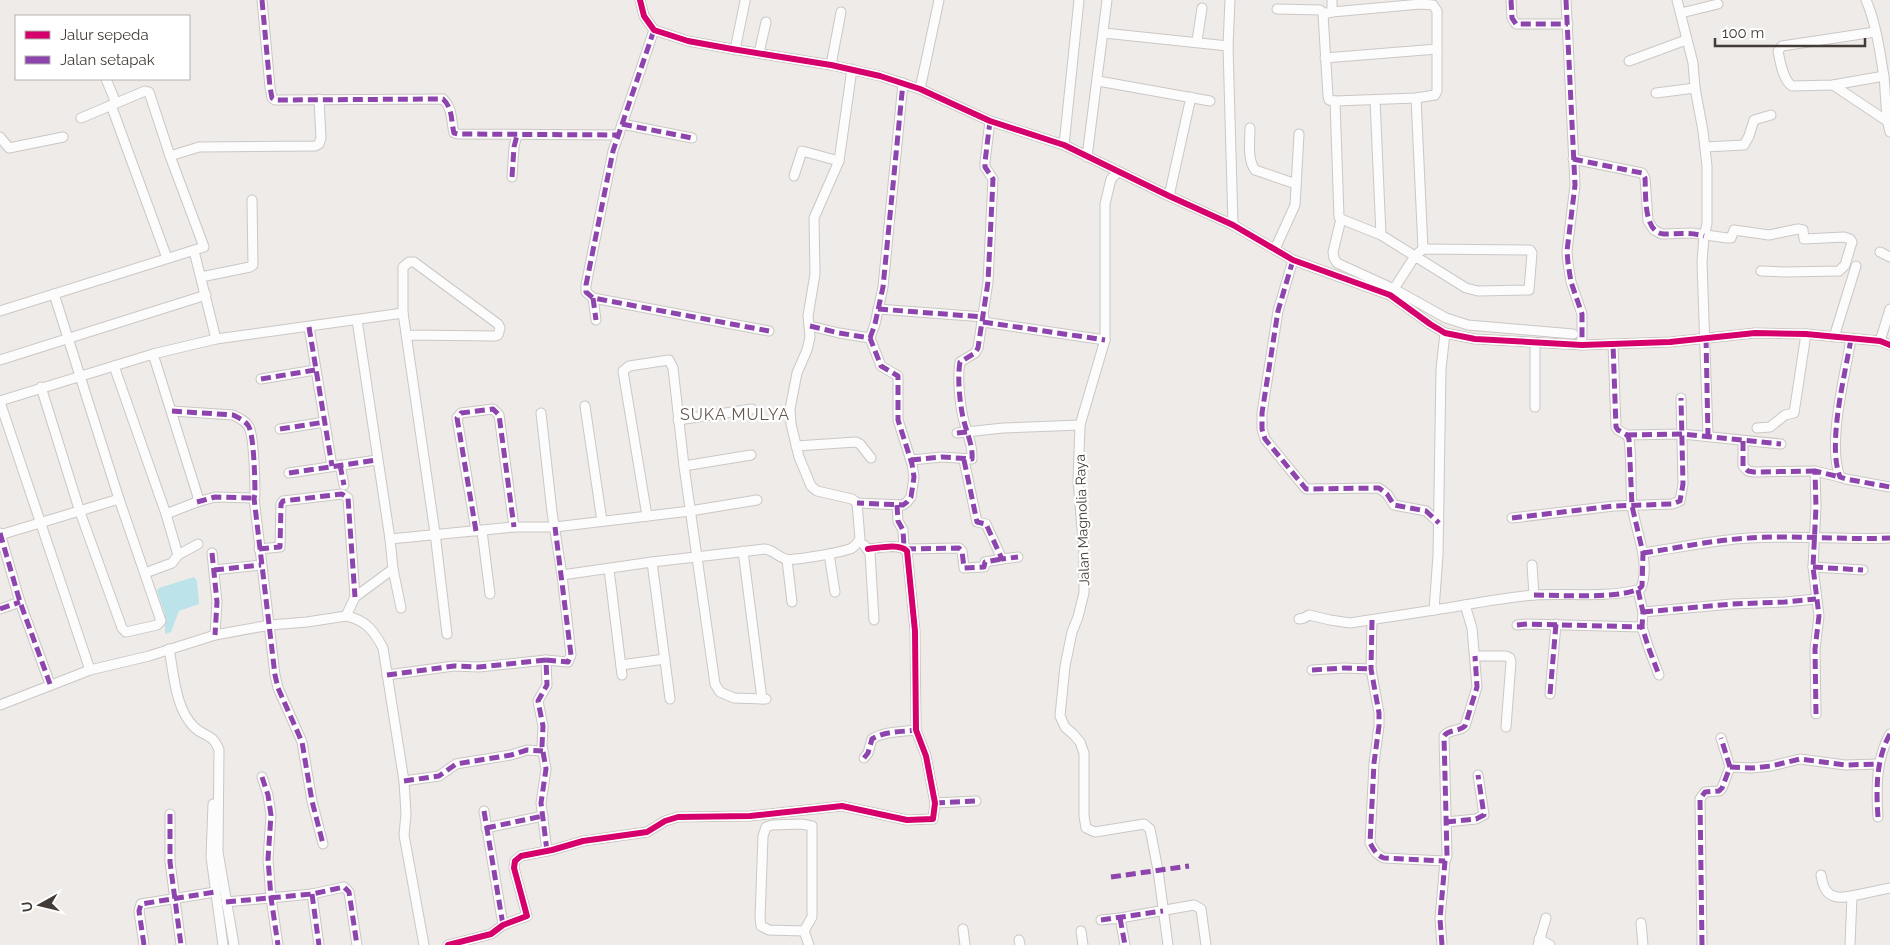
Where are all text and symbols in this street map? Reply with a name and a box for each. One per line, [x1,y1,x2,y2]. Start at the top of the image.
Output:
legend [15,15,190,80]
scale bar [1715,15,1865,47]
text: 100 m [1722,24,1764,42]
text: Jalur sepeda [60,26,149,44]
text: Jalan setapak [60,51,155,69]
district label: SUKA MULYA [680,405,790,424]
street label: Jalan Magnolia Raya [1072,454,1092,586]
north arrow [15,880,65,930]
text: U [18,900,36,913]

